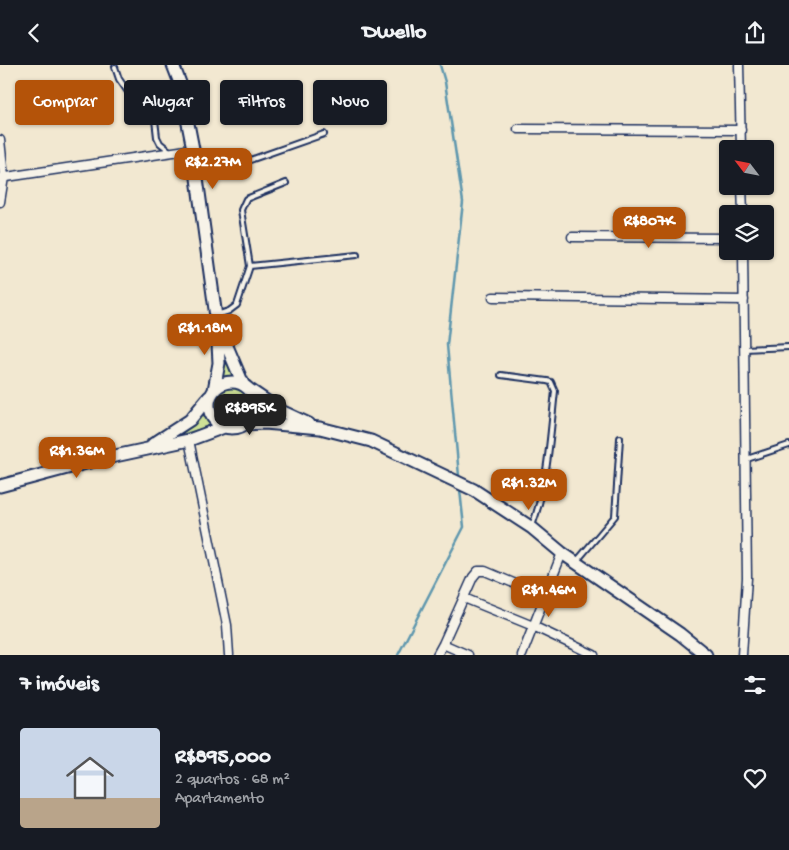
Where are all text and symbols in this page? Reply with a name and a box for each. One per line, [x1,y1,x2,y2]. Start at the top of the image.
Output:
icon: back [20,19,48,47]
icon: share [741,19,769,47]
text: Dwello [363,20,426,46]
chip: Comprar [15,80,114,125]
chip: Alugar [124,80,210,125]
chip: Filtros [220,80,303,125]
chip: Novo [313,80,387,125]
north arrow [719,140,774,195]
map controls [719,140,774,260]
pin: R$2.27M [167,147,259,190]
text: R$2.27M [185,154,241,173]
button: layers [719,205,774,260]
pin: R$807K [608,207,690,249]
text: R$807K [624,213,674,232]
pin: R$1.18M [159,313,251,356]
text: R$1.18M [178,320,232,339]
pin: R$895K [209,393,291,436]
text: R$895K [225,400,275,419]
pin: R$1.36M [31,437,123,479]
text: R$1.36M [50,443,104,462]
pin: R$1.32M [483,469,575,511]
text: R$1.32M [502,475,556,494]
pin: R$1.46M [503,575,595,618]
text: R$1.46M [522,582,576,601]
icon: filters [741,671,769,699]
text: 7 imóveis [20,673,99,698]
text: R$895,000 [175,746,271,771]
icon: home [60,748,120,808]
icon: heart [741,764,769,792]
text: 2 quartos · 68 m² [175,771,290,790]
text: Apartamento [175,790,264,809]

